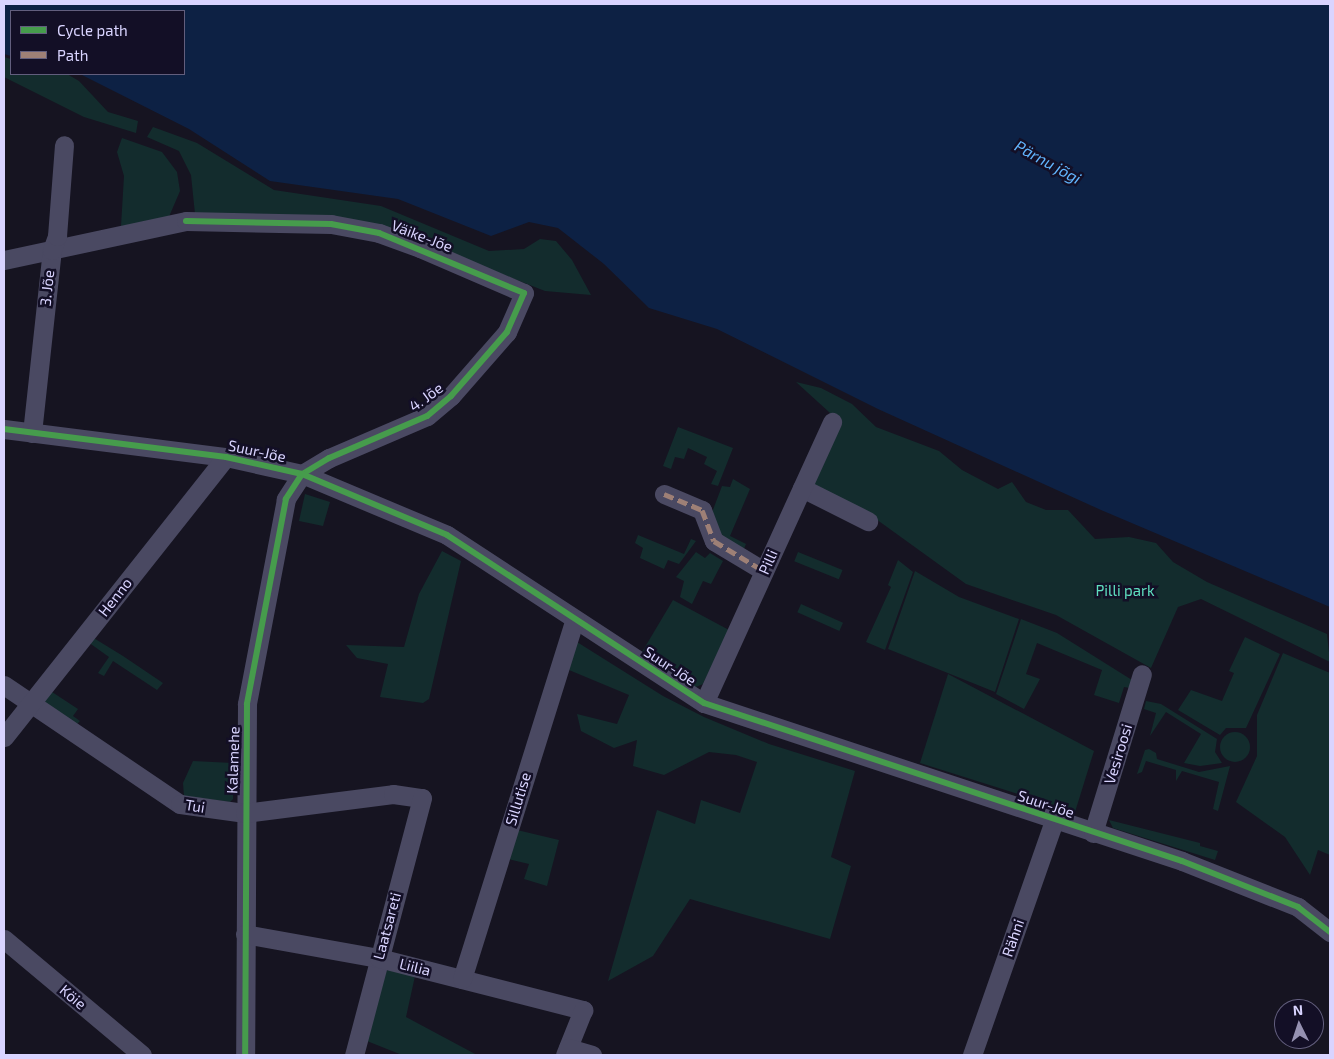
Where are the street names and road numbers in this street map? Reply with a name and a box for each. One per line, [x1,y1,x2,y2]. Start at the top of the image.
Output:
street label: Väike-Jõe [389,216,455,256]
street label: 3. Jõe [36,269,58,307]
street label: 4. Jõe [405,379,447,415]
street label: Suur-Jõe [226,436,288,466]
street label: Pilli [755,547,781,577]
street label: Henno [94,574,136,620]
street label: Suur-Jõe [640,642,700,690]
street label: Vesiroosi [1100,722,1136,786]
street label: Kalamehe [223,726,243,794]
street label: Sillutise [501,770,535,828]
street label: Suur-Jõe [1015,786,1077,822]
street label: Tui [184,796,206,816]
street label: Laatsareti [369,890,405,962]
street label: Rähni [998,917,1028,959]
street label: Liilia [398,954,432,980]
street label: Köie [56,981,90,1013]

